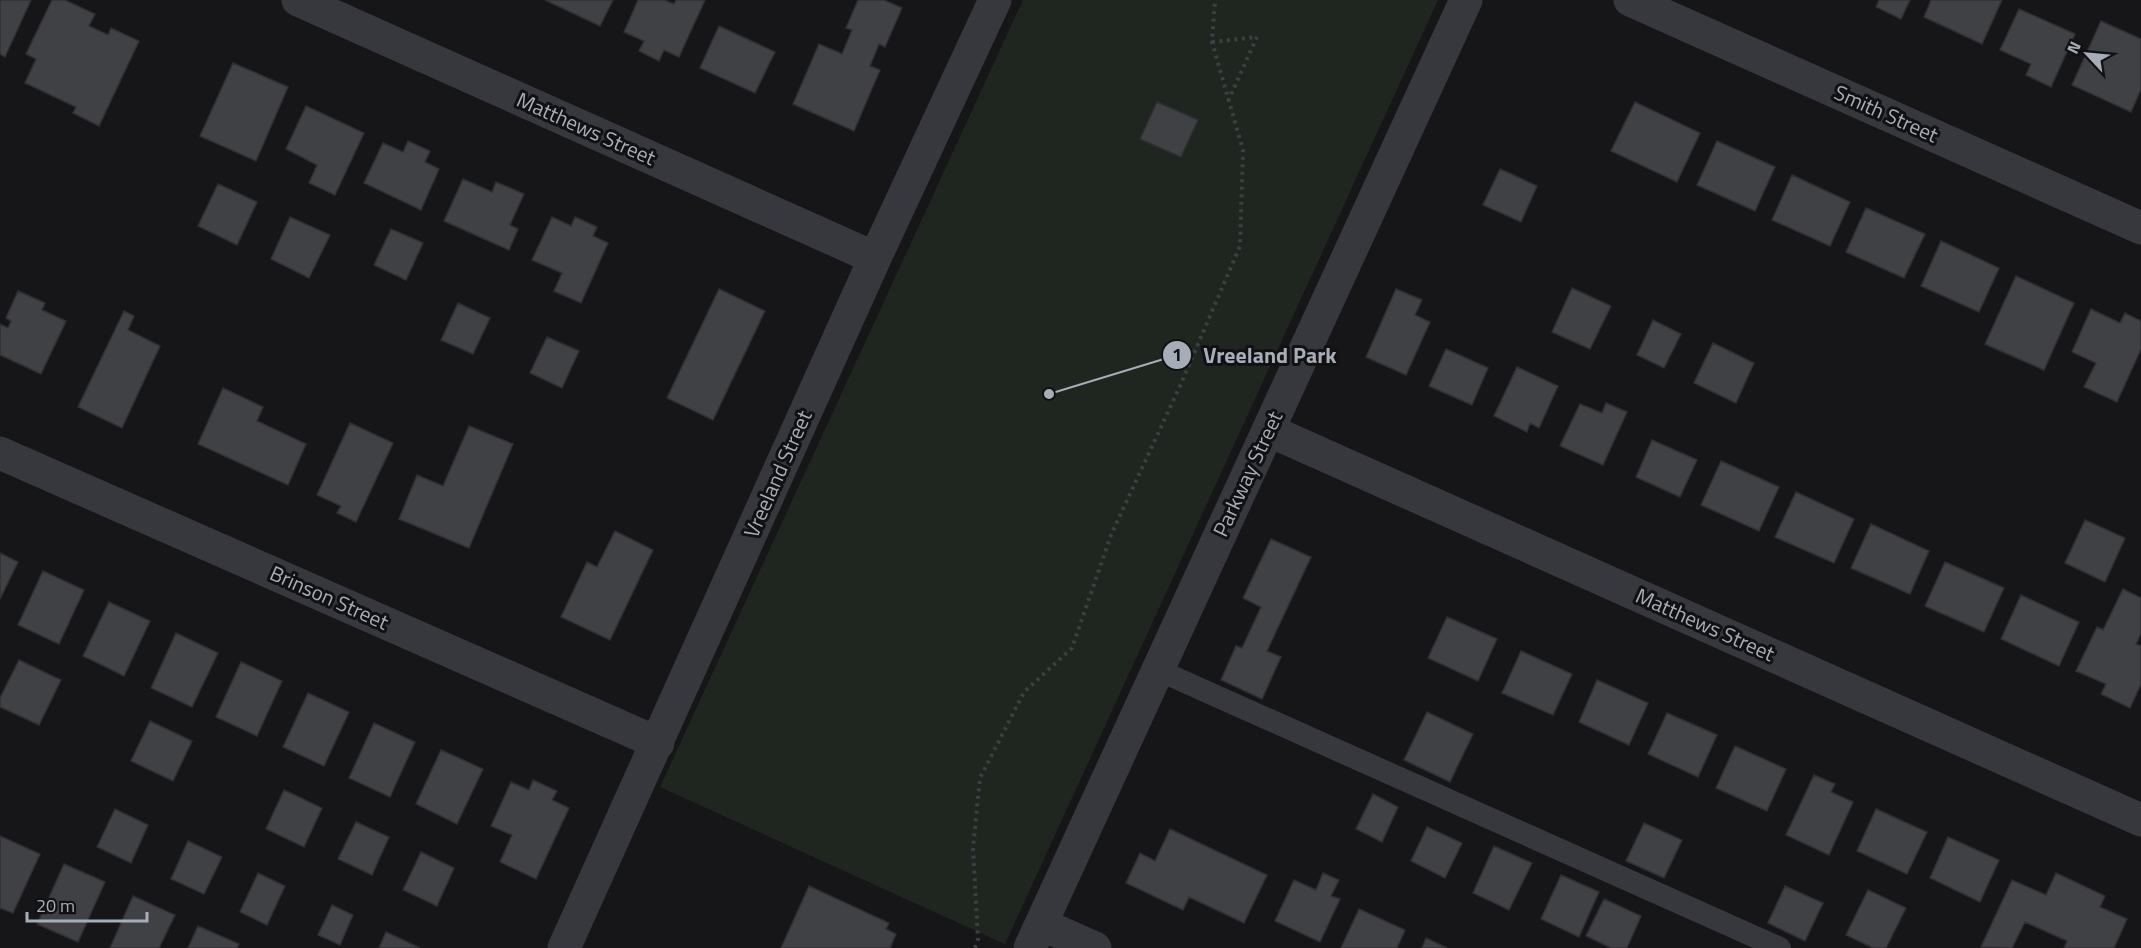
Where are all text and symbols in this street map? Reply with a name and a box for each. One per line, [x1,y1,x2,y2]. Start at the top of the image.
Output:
north arrow [2057,24,2117,84]
text: N [2060,37,2087,58]
street label: Smith Street [1829,76,1944,151]
street label: Matthews Street [512,83,662,173]
callout: Vreeland Park [1162,335,1349,375]
text: Vreeland Park [1203,338,1337,372]
text: 1 [1172,341,1182,368]
street label: Vreeland Street [735,404,820,542]
street label: Parkway Street [1204,405,1290,542]
street label: Brinson Street [265,557,394,638]
street label: Matthews Street [1631,579,1781,669]
scale bar [27,885,147,923]
text: 20 m [36,892,75,919]

